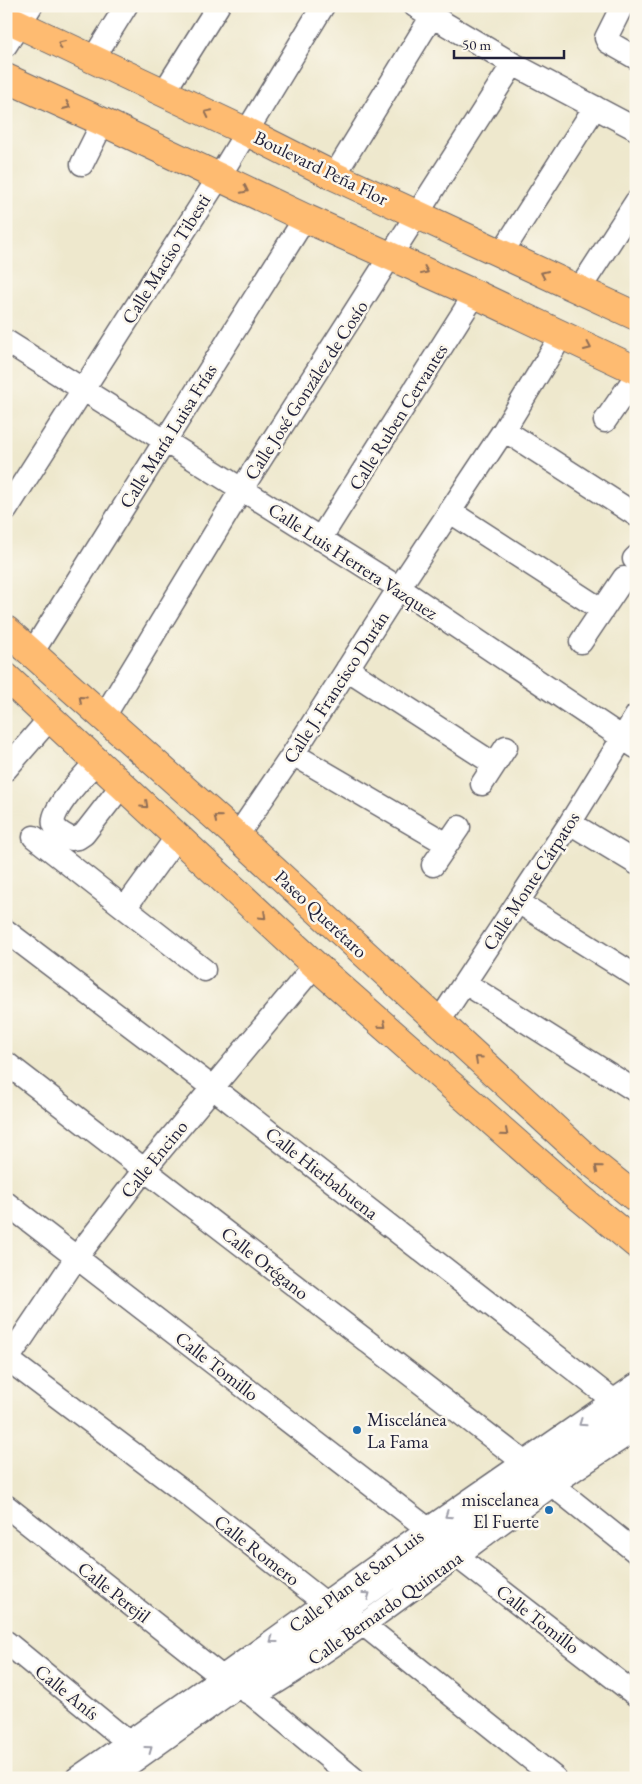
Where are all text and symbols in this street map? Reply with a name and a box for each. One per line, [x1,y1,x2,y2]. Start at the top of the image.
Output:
scale bar [454,28,564,60]
text: 50 m [462,35,491,54]
one-way arrow [57,39,66,50]
one-way arrow [62,99,71,110]
one-way arrow [204,109,213,119]
street label: Boulevard Peña Flor [250,125,393,212]
one-way arrow [240,183,249,194]
street label: Calle Maciso Tibesti [116,189,216,329]
one-way arrow [420,265,429,276]
one-way arrow [540,269,549,280]
street label: Calle José González de Cosío [238,295,374,485]
street label: Calle Ruben Cervantes [343,339,453,495]
one-way arrow [583,341,592,351]
street label: Calle María Luisa Frías [113,359,223,513]
street label: Calle Luis Herrera Vazquez [263,497,443,626]
street label: Calle J. Francisco Durán [277,606,395,768]
one-way arrow [78,695,87,704]
one-way arrow [139,799,148,808]
street label: Calle Monte Cárpatos [477,807,585,955]
one-way arrow [213,815,222,824]
street label: Paseo Querétaro [269,864,373,964]
one-way arrow [258,910,267,919]
one-way arrow [378,1020,387,1029]
one-way arrow [474,1055,483,1064]
street label: Calle Encino [115,1115,193,1203]
street label: Calle Hierbabuena [260,1121,384,1225]
one-way arrow [500,1127,509,1136]
one-way arrow [595,1165,604,1173]
street label: Calle Orégano [216,1221,314,1305]
street label: Calle Tomillo [170,1326,264,1406]
place label: Miscelánea La Fama [367,1407,447,1454]
one-way arrow [578,1417,588,1426]
marker: Miscelánea La Fama [351,1424,363,1436]
place label: miscelanea El Fuerte [461,1487,539,1534]
marker: miscelanea El Fuerte [543,1504,555,1516]
street label: Calle Romero [209,1509,305,1591]
one-way arrow [444,1509,454,1518]
street label: Calle Plan de San Luis [284,1524,428,1638]
street label: Calle Bernardo Quintana [303,1545,468,1671]
street label: Calle Perejil [73,1556,156,1628]
street label: Calle Tomillo [491,1579,585,1659]
one-way arrow [362,1591,371,1601]
one-way arrow [269,1634,279,1643]
street label: Calle Anís [30,1659,104,1725]
one-way arrow [143,1746,153,1755]

